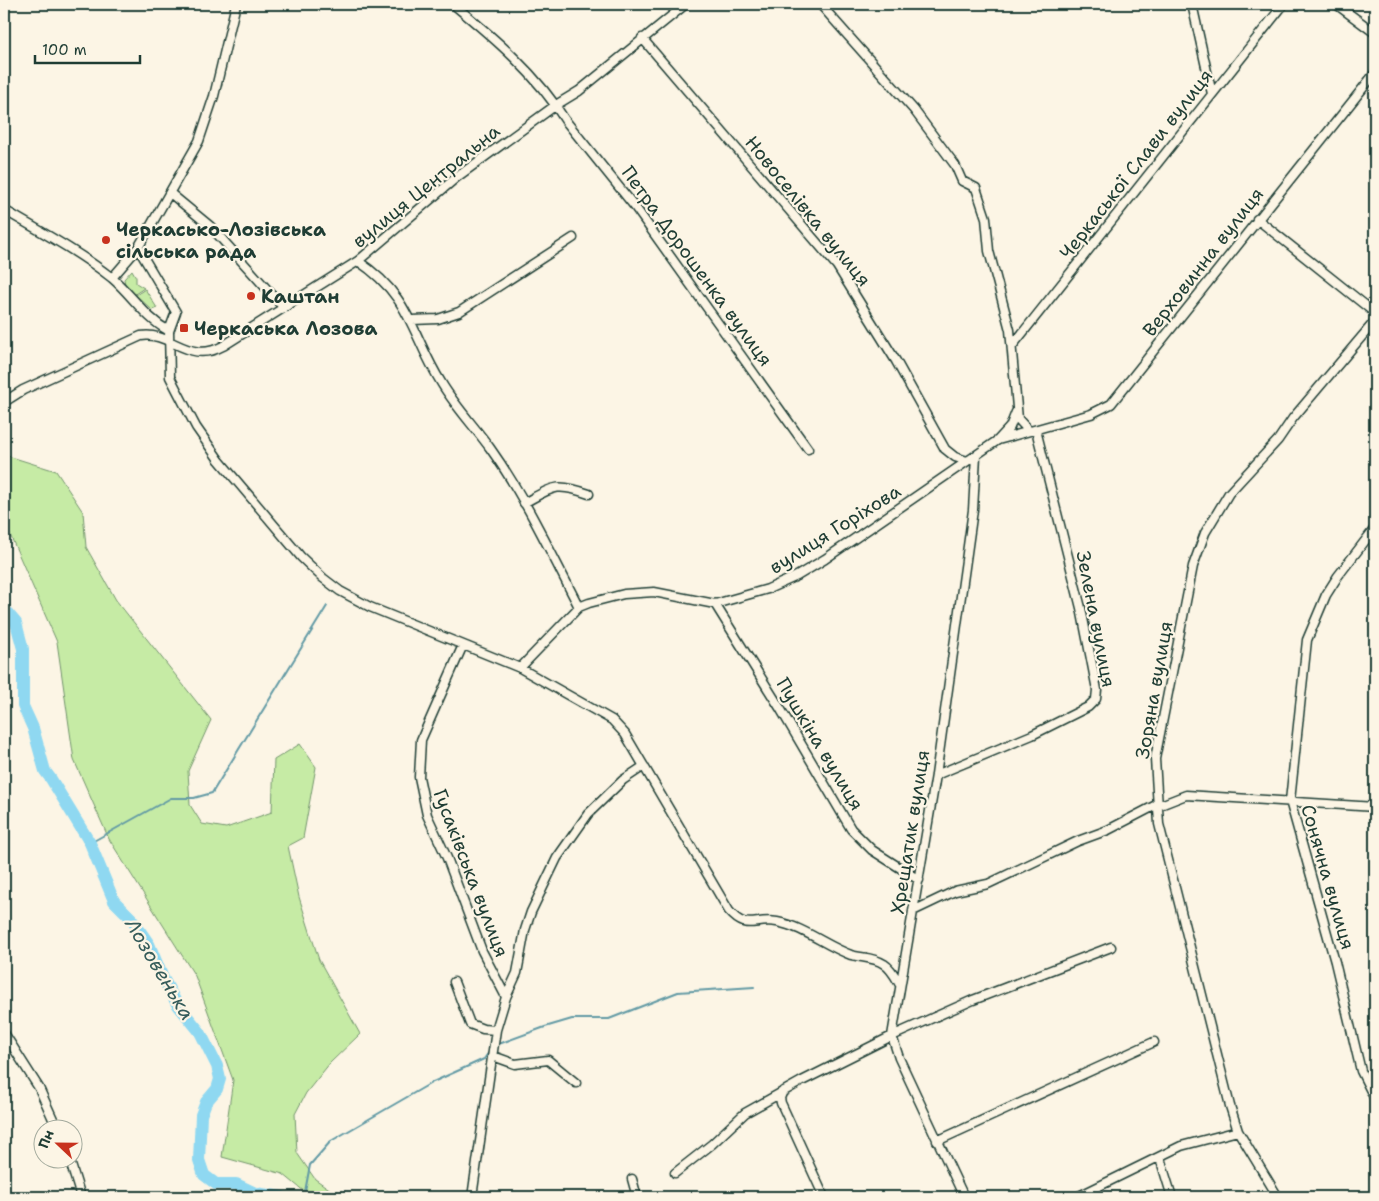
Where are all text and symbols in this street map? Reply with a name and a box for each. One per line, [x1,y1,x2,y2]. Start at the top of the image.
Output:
scale bar [35,32,140,64]
text: 100 m [42,40,87,60]
street label: Черкаської Слави вулиця [1054,64,1218,264]
street label: вулиця Центральна [347,119,505,253]
street label: Новоселівка вулиця [739,130,877,292]
street label: Петра Дорошенка вулиця [616,161,778,371]
street label: Верховинна вулиця [1137,182,1269,342]
place label: Черкасько-Лозівська сільська рада [116,217,326,264]
marker: Черкасько-Лозівська сільська рада [100,234,112,246]
place label: Каштан [261,284,340,309]
marker: Каштан [245,290,257,302]
place label: Черкаська Лозова [194,316,378,341]
marker: Черкаська Лозова [178,322,190,334]
street label: вулиця Горіхова [765,478,906,580]
street label: Зелена вулиця [1071,549,1121,689]
street label: Зоряна вулиця [1130,619,1178,761]
street label: Пушкіна вулиця [770,673,870,815]
street label: Хрещатик вулиця [885,748,935,916]
street label: Гусаківська вулиця [427,785,515,961]
street label: Сонячна вулиця [1295,802,1361,952]
water label: Лозовенька [119,912,201,1025]
north arrow [32,1118,82,1168]
text: Пн [34,1127,58,1151]

